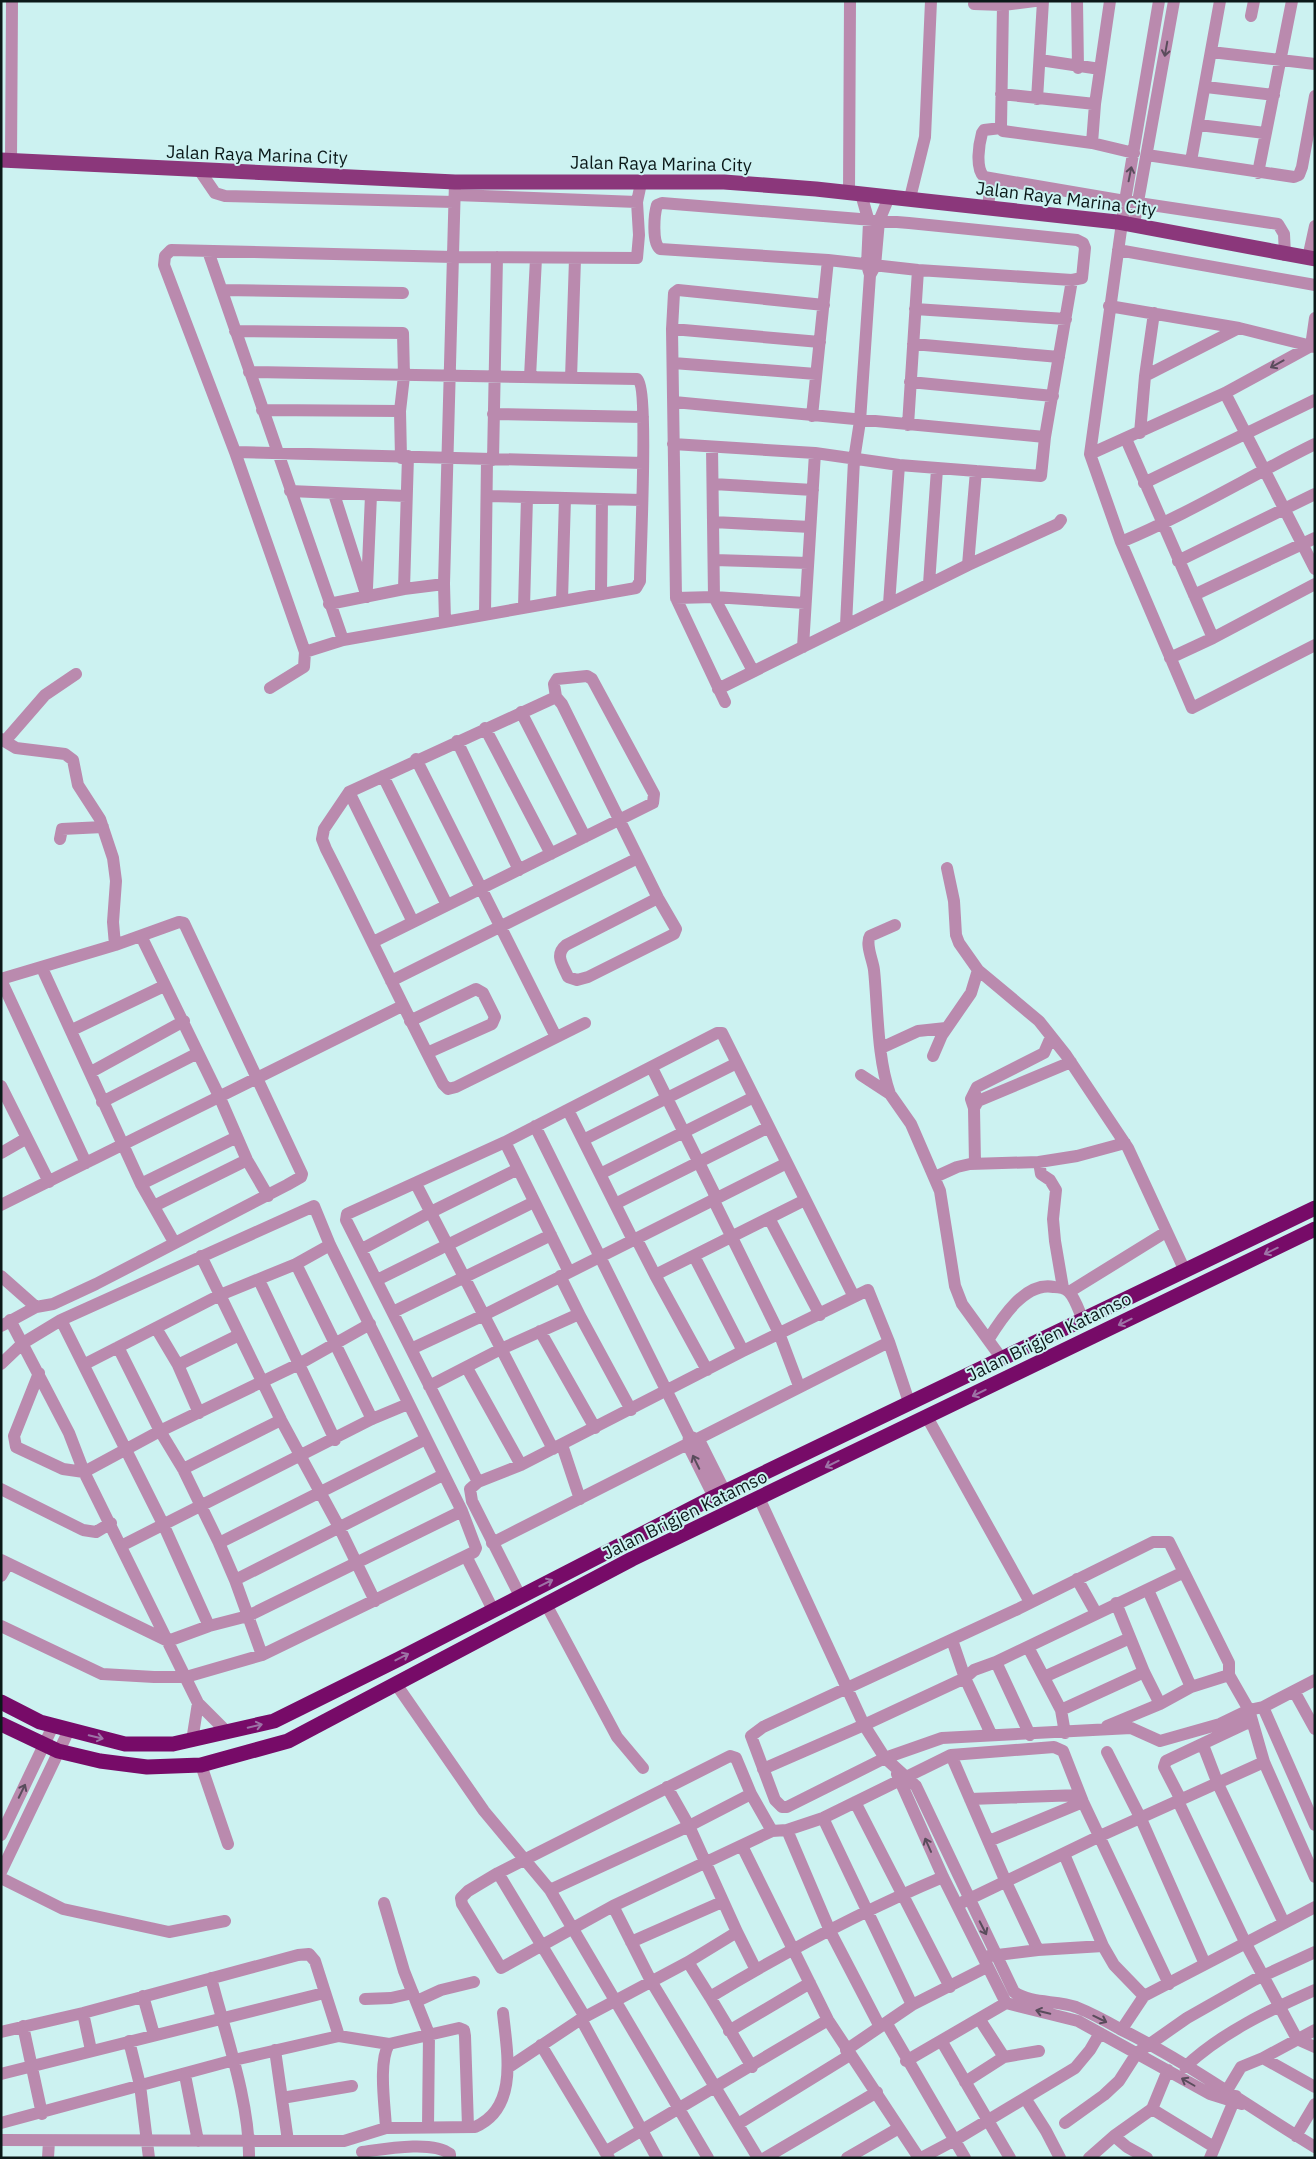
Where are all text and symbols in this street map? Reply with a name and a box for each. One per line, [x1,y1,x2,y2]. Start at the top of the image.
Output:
one-way arrow [1160,41,1170,57]
street label: Jalan Raya Marina City [166,140,348,169]
street label: Jalan Raya Marina City [570,150,752,177]
one-way arrow [1126,167,1136,183]
street label: Jalan Raya Marina City [975,176,1158,221]
one-way arrow [1270,360,1285,369]
one-way arrow [1264,1247,1279,1256]
street label: Jalan Brigjen Katamso [963,1287,1135,1386]
one-way arrow [1118,1317,1133,1327]
one-way arrow [972,1389,987,1398]
one-way arrow [691,1455,701,1470]
one-way arrow [825,1459,840,1469]
street label: Jalan Brigjen Katamso [599,1465,771,1564]
one-way arrow [539,1578,554,1588]
one-way arrow [394,1652,409,1662]
one-way arrow [247,1720,263,1730]
one-way arrow [87,1732,103,1742]
one-way arrow [18,1784,28,1799]
one-way arrow [922,1838,932,1853]
one-way arrow [978,1921,988,1936]
one-way arrow [1035,2007,1051,2016]
one-way arrow [1092,2015,1107,2024]
one-way arrow [1182,2077,1196,2087]

